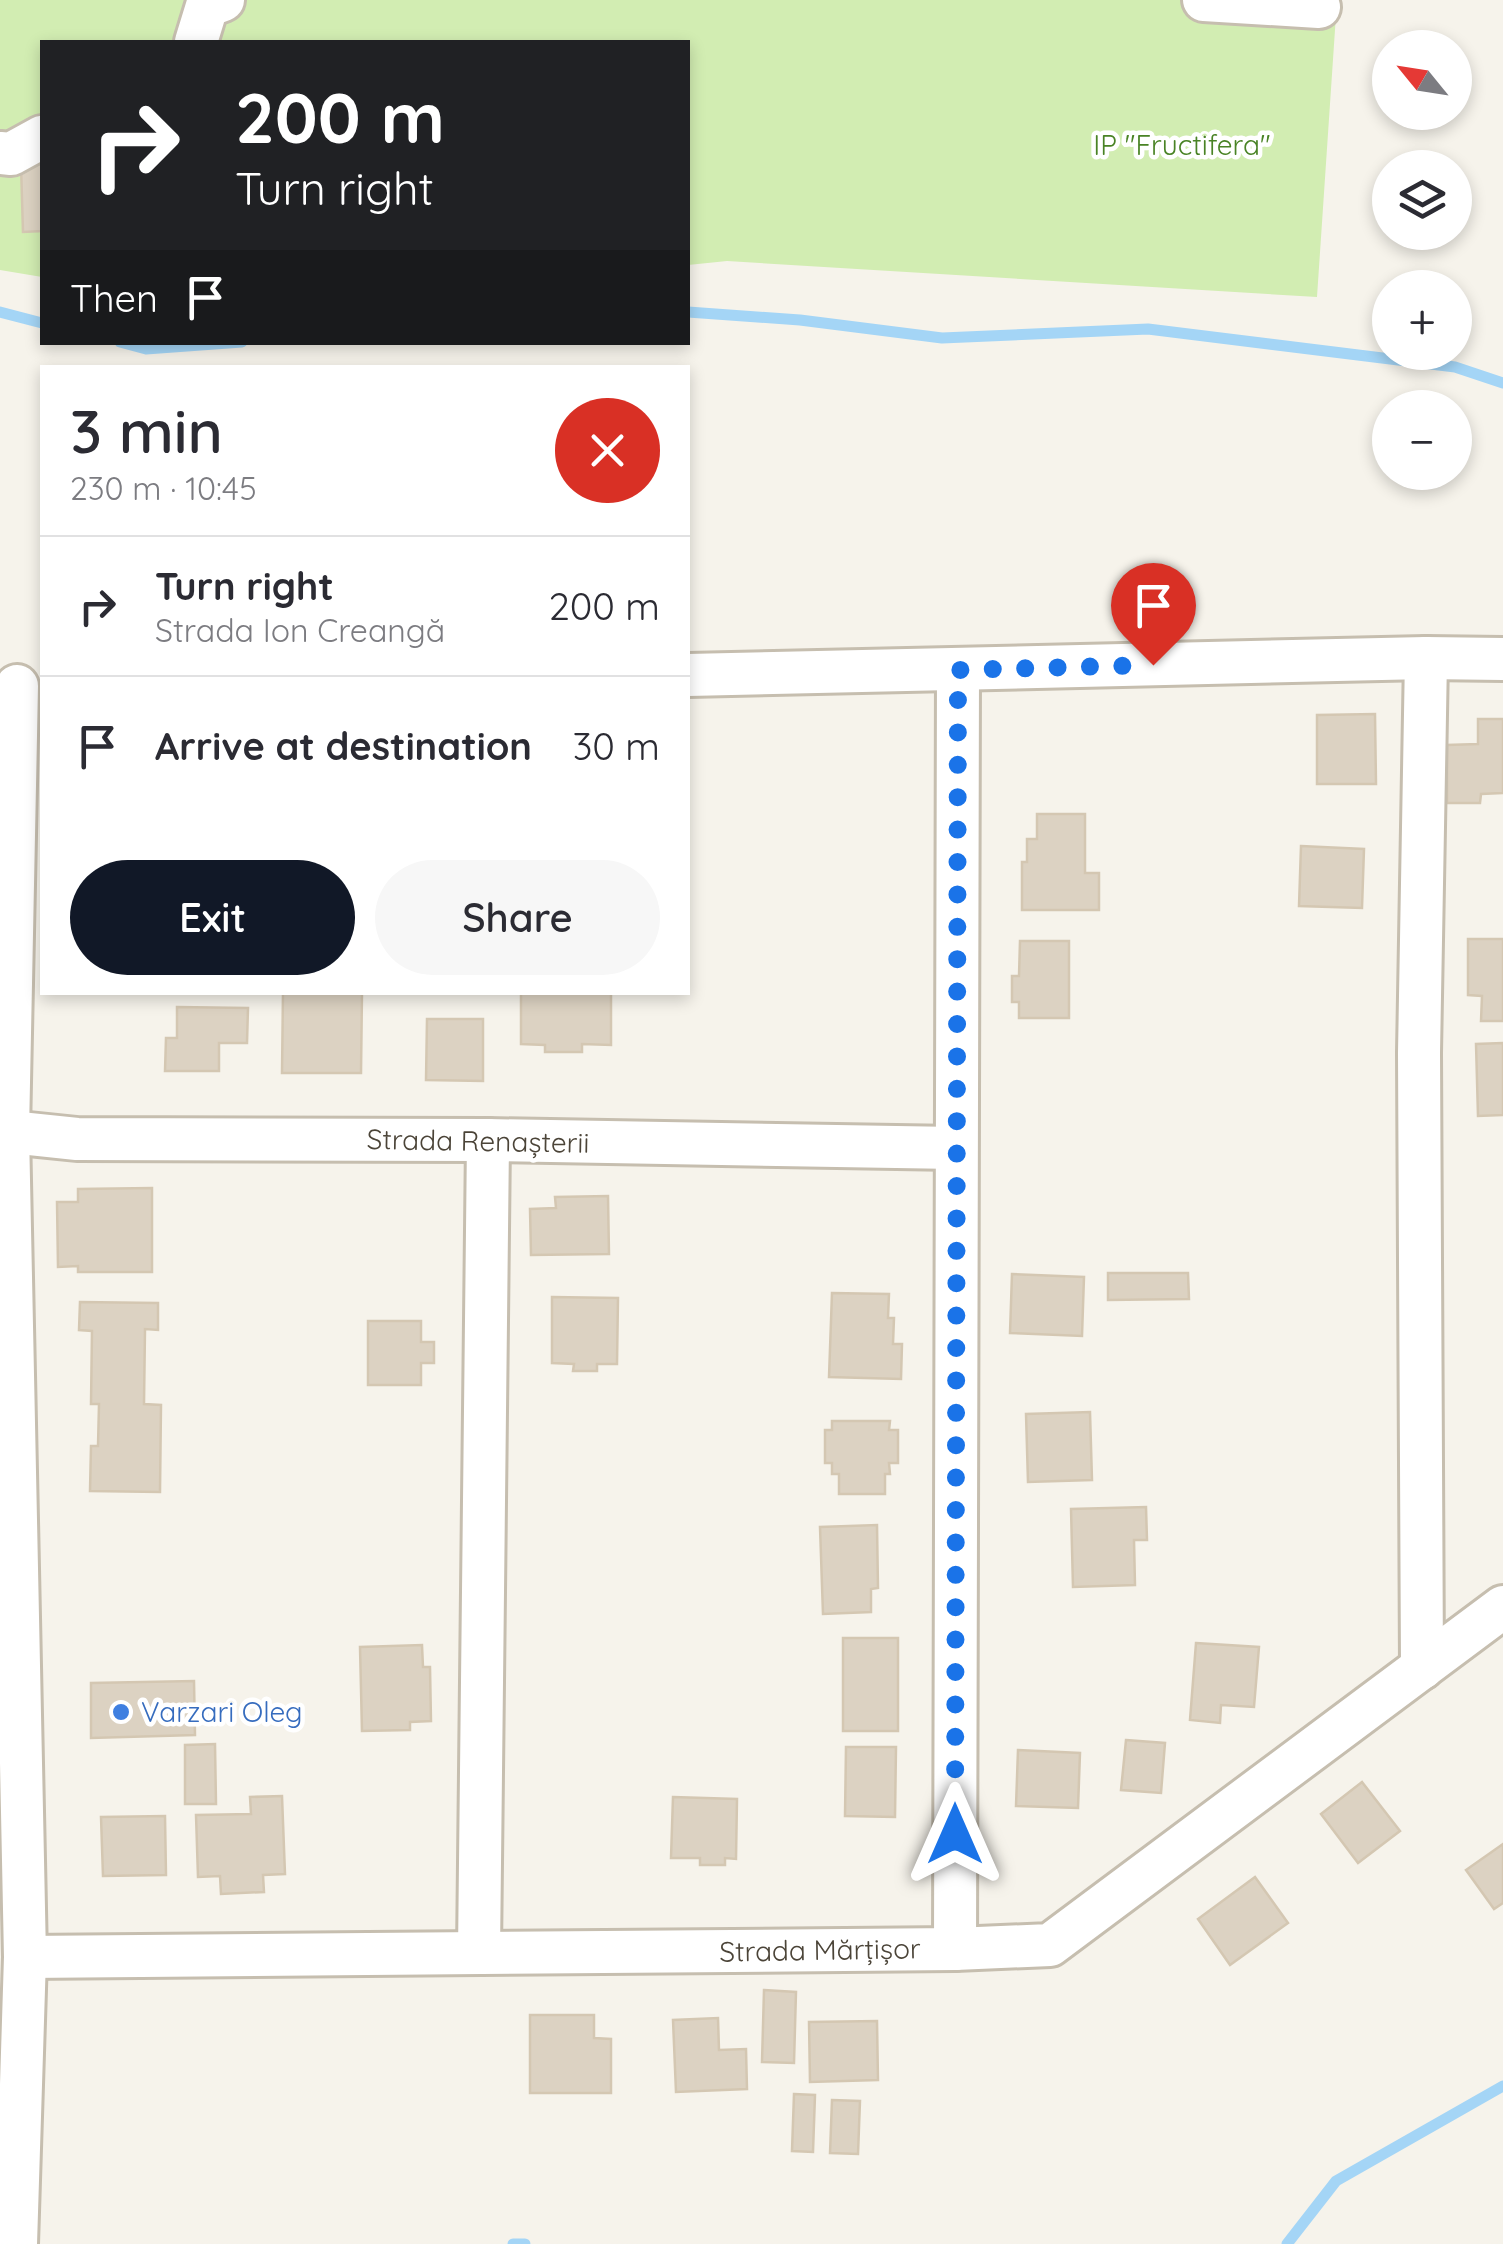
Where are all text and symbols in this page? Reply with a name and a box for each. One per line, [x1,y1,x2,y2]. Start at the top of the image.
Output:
north arrow [1372,30,1472,130]
map controls [1372,30,1472,490]
text: 200 m [235,73,445,161]
icon: right [70,80,200,210]
park label: IP "Fructifera" [1093,127,1271,162]
button: layers [1372,150,1472,250]
text: Turn right [235,160,434,216]
icon: arrive [178,270,233,325]
button: + [1372,270,1472,370]
text: Then [70,274,158,322]
button: − [1372,390,1472,490]
text: 3 min [70,393,223,468]
button: close [555,398,660,503]
text: 230 m · 10:45 [70,468,257,508]
text: Turn right [155,562,334,610]
pin [1111,563,1196,666]
icon: arrive [1126,578,1181,633]
icon: right [70,579,125,634]
text: 200 m [549,582,660,630]
text: Strada Ion Creangă [155,610,445,650]
icon: arrive [70,719,125,774]
text: Arrive at destination [155,722,532,770]
text: 30 m [572,722,660,770]
button: Exit [70,860,355,975]
button: Share [375,860,660,975]
street label: Strada Renașterii [366,1121,590,1160]
place label: Varzari Oleg [141,1694,303,1729]
marker: Varzari Oleg [110,1701,132,1723]
position arrow [903,1782,1007,1886]
street label: Strada Mărțișor [719,1930,921,1969]

